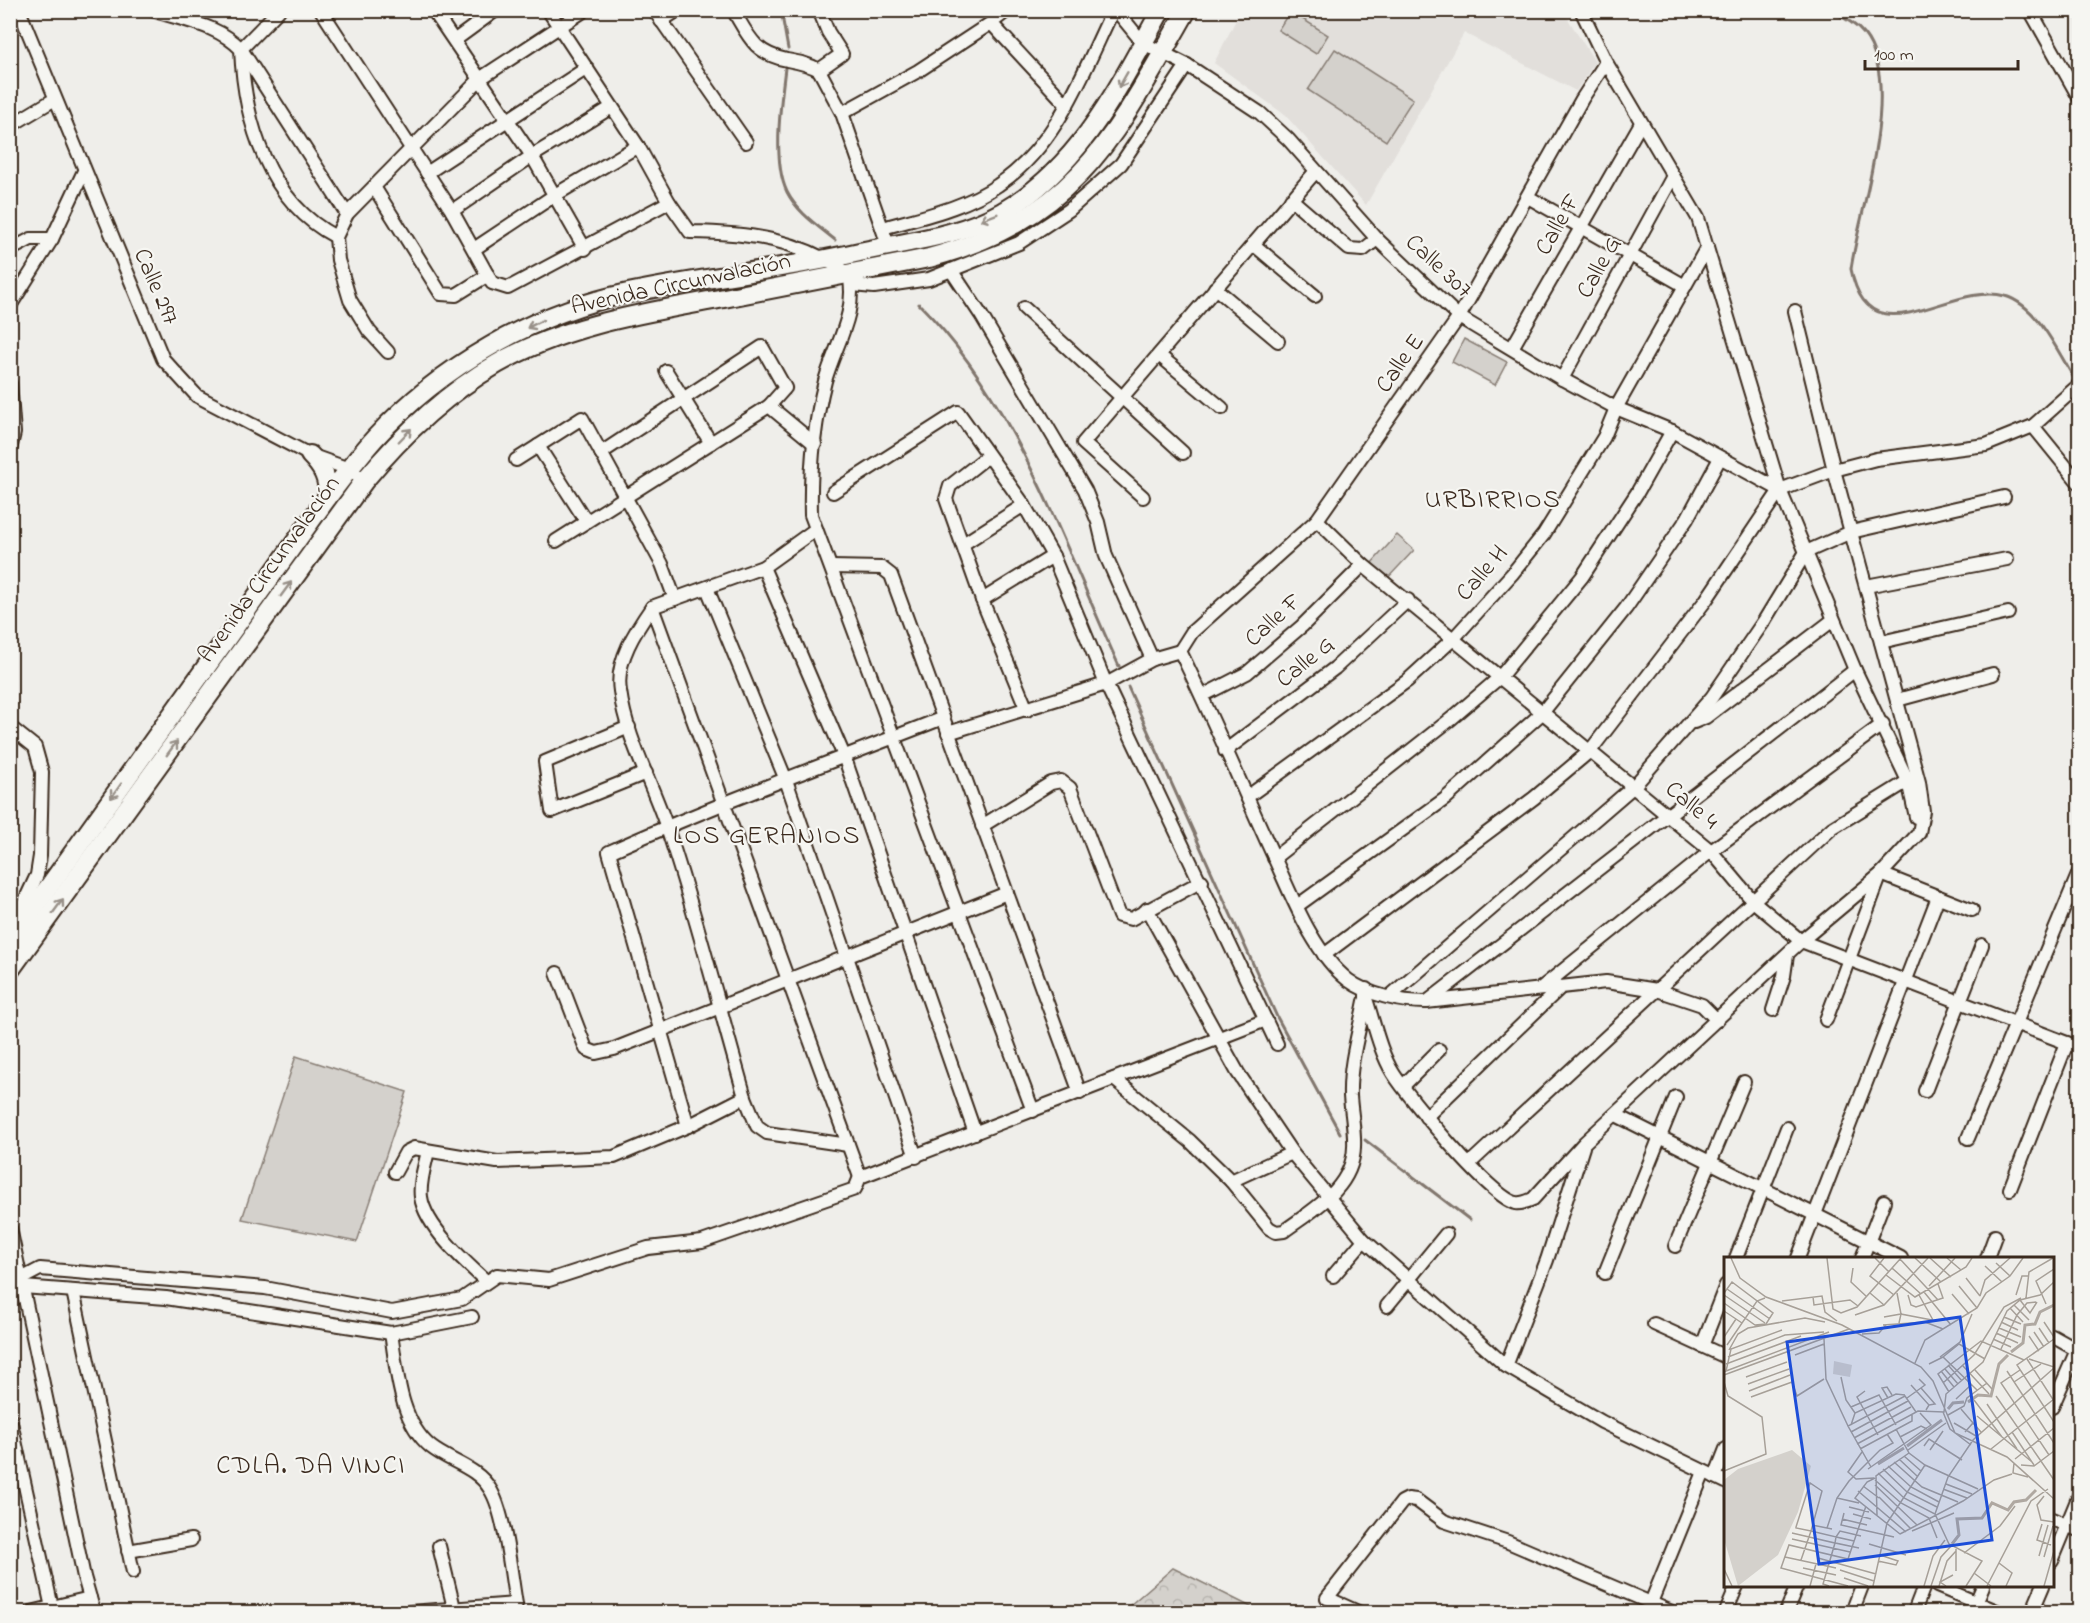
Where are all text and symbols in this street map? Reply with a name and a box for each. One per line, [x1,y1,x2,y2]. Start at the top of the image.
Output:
scale bar [1865,33,2018,71]
text: 100 m [1874,43,1914,69]
one-way arrow [1117,71,1129,88]
street label: Calle F [1527,187,1591,263]
one-way arrow [980,212,999,223]
street label: Calle 307 [1396,227,1480,308]
street label: Calle G [1569,231,1631,305]
street label: Calle 297 [123,243,187,331]
street label: Avenida Circunvalación [568,245,794,325]
one-way arrow [526,318,544,330]
street label: Calle E [1368,327,1434,401]
one-way arrow [397,428,412,443]
street label: Avenida Circunvalación [190,469,350,671]
district label: URBIRRIOS [1425,482,1561,520]
street label: Calle H [1449,538,1517,610]
one-way arrow [279,582,292,598]
street label: Calle F [1238,585,1311,656]
street label: Calle G [1269,629,1343,697]
one-way arrow [166,740,178,756]
street label: Calle 4 [1656,773,1726,839]
one-way arrow [110,782,122,798]
district label: LOS GERANIOS [673,818,861,856]
one-way arrow [52,898,64,914]
inset map [1724,1257,2054,1587]
district label: CDLA. DA VINCI [216,1448,406,1486]

